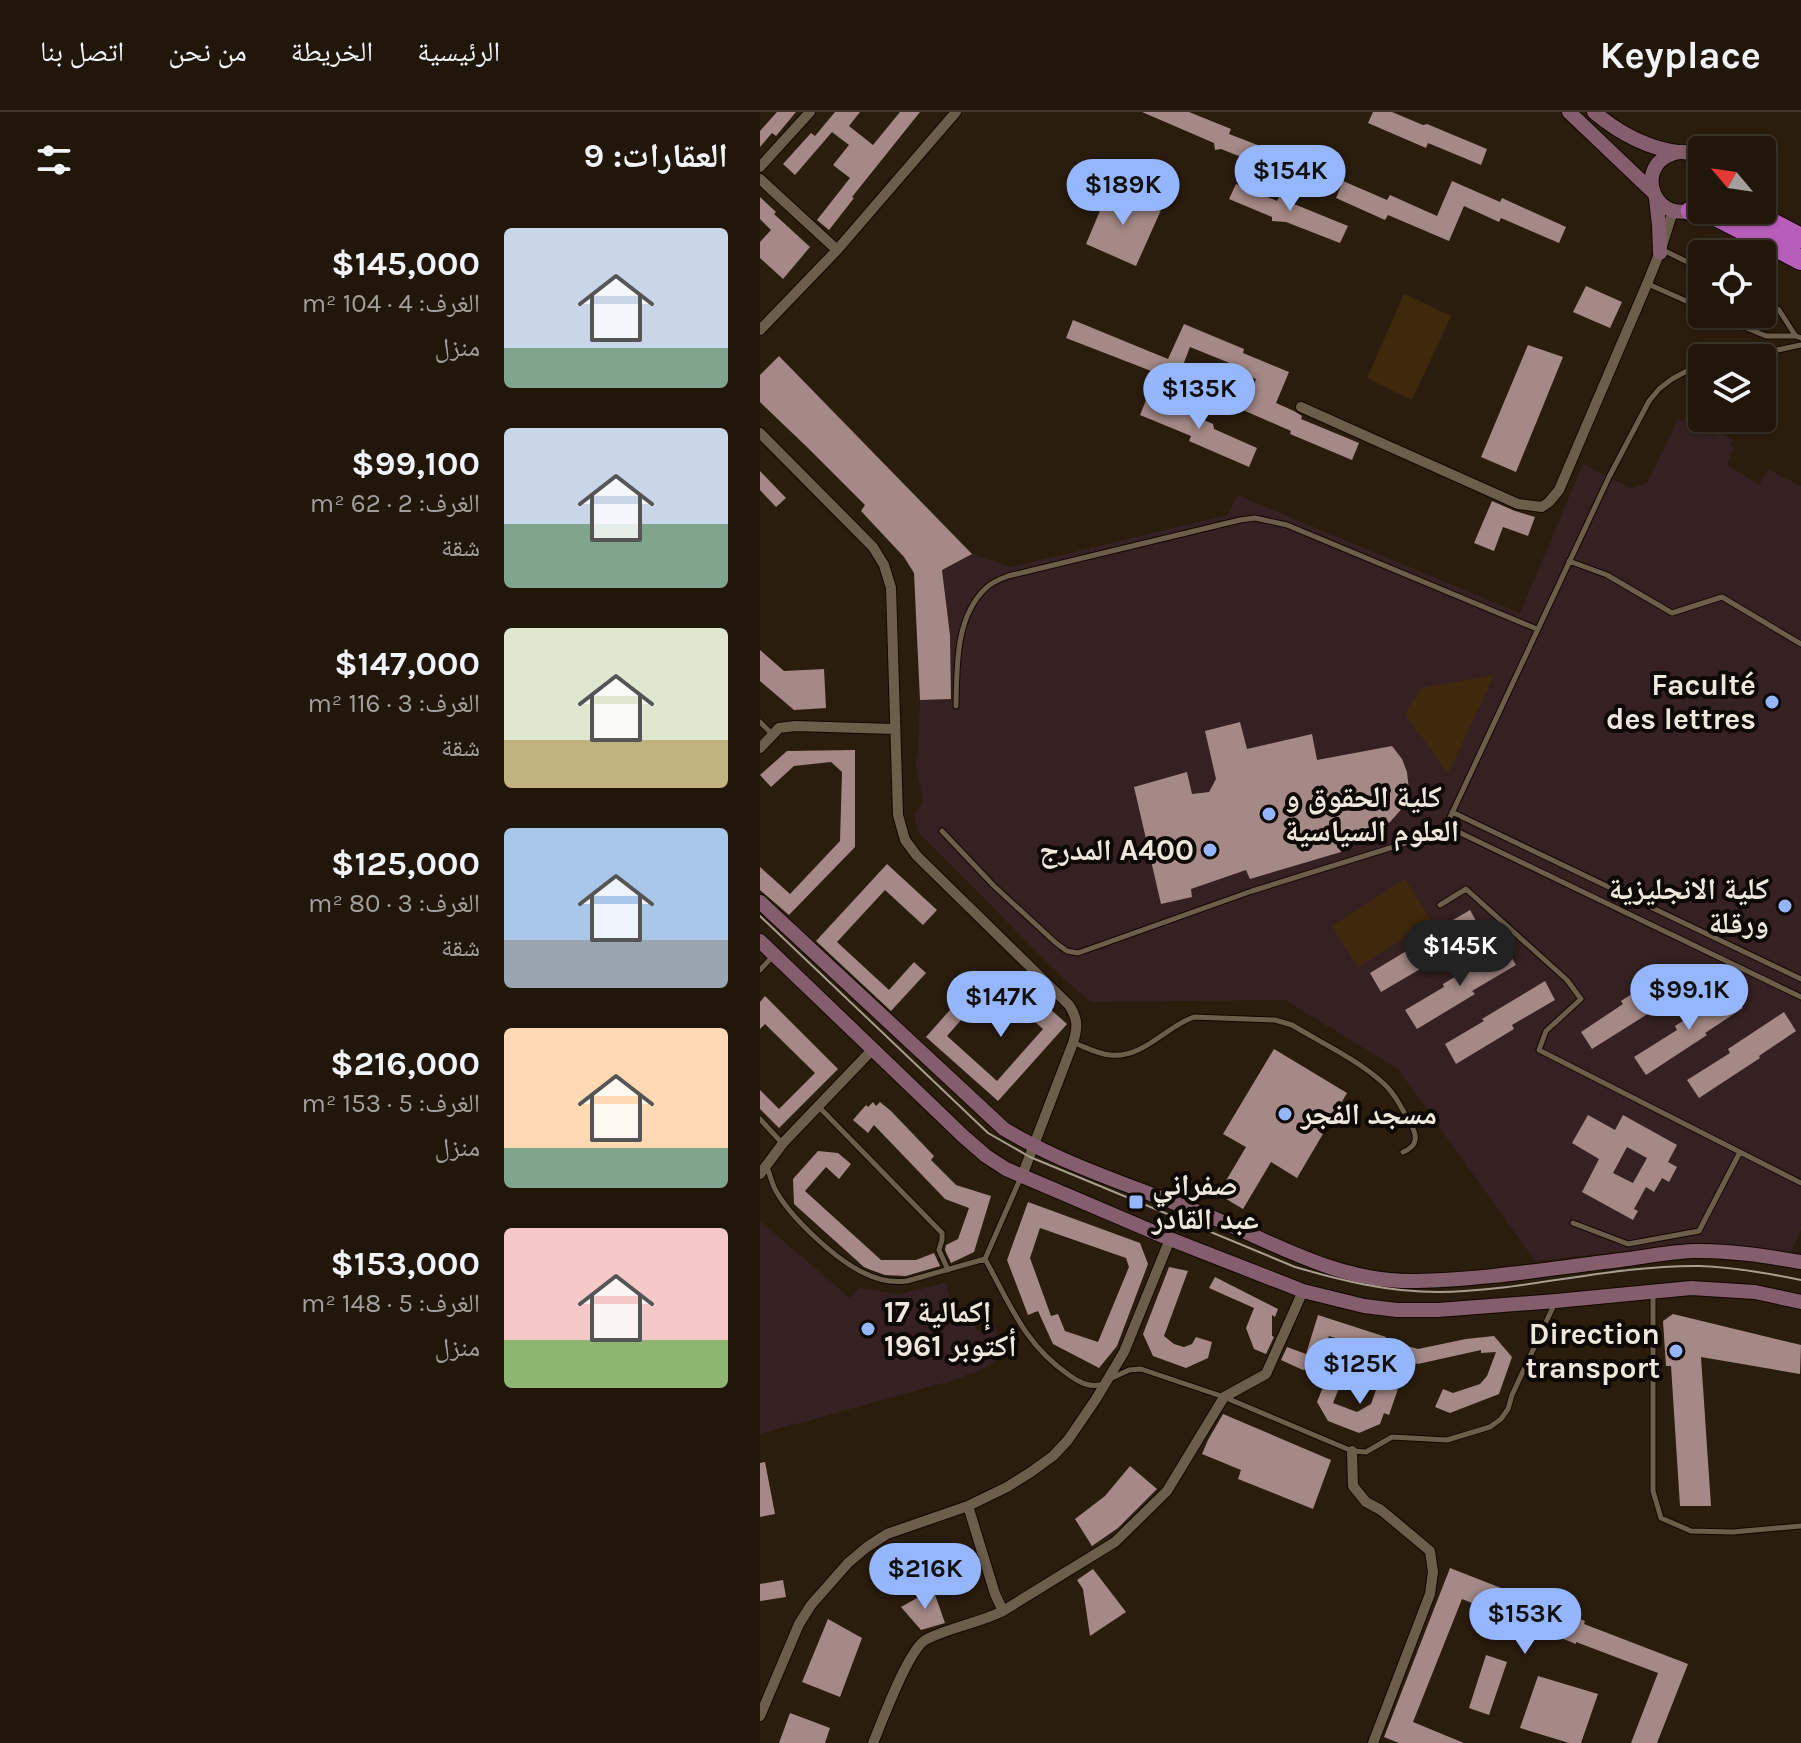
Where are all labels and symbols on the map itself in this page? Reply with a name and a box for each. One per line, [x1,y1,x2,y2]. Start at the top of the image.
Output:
north arrow [1688,136,1776,224]
pin: $154K [1234,145,1346,213]
pin: $189K [1067,159,1179,227]
pin: $135K [1143,363,1255,431]
place label: Faculté des lettres [1606,667,1756,737]
marker: Faculté des lettres [1763,693,1781,711]
place label: كلية الحقوق و العلوم السياسية [1285,779,1459,852]
marker: كلية الحقوق و العلوم السياسية [1260,805,1278,823]
place label: المدرج A400 [1039,832,1194,869]
marker: المدرج A400 [1201,841,1219,859]
place label: كلية الانجليزية ورقلة [1609,871,1769,941]
marker: كلية الانجليزية ورقلة [1776,897,1794,915]
pin: $145K [1404,920,1516,988]
pin: $99.1K [1624,964,1754,1032]
pin: $147K [945,971,1057,1039]
place label: مسجد الفجر [1299,1096,1437,1132]
marker: مسجد الفجر [1276,1105,1294,1123]
place label: صفراني عبد القادر [1150,1167,1259,1237]
marker: صفراني عبد القادر [1127,1193,1145,1211]
place label: إكمالية 17 أكتوبر 1961 [884,1294,1017,1364]
place label: Direction transport [1525,1316,1660,1386]
marker: إكمالية 17 أكتوبر 1961 [859,1320,877,1338]
pin: $125K [1304,1338,1416,1406]
marker: Direction transport [1667,1342,1685,1360]
pin: $216K [869,1543,981,1611]
pin: $153K [1469,1588,1581,1656]

